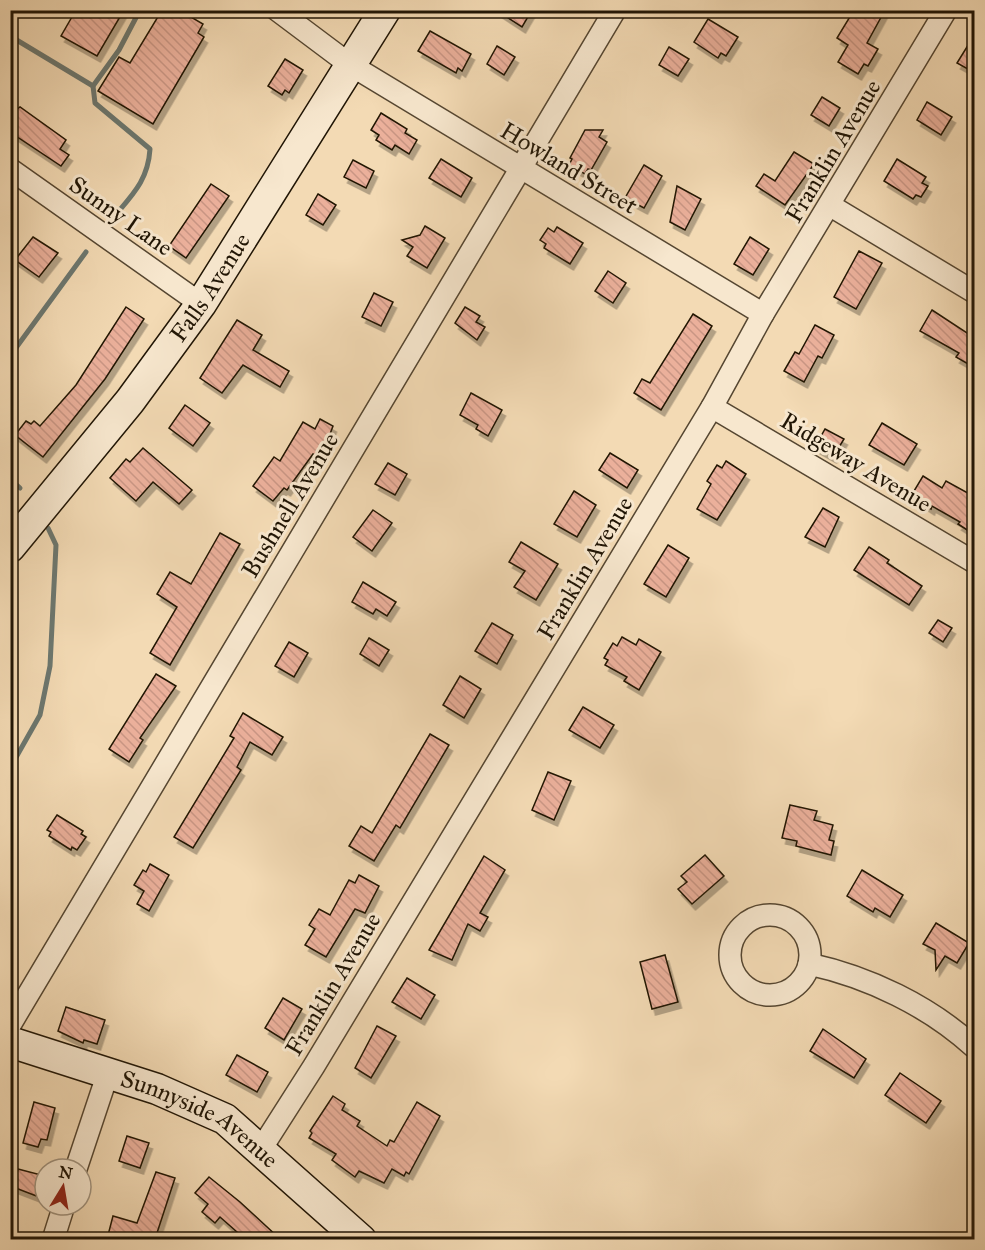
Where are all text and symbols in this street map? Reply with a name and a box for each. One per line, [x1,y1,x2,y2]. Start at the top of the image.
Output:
street label: Franklin Avenue [779,74,887,228]
street label: Howland Street [495,115,643,221]
street label: Sunny Lane [63,169,179,263]
street label: Falls Avenue [163,227,257,348]
street label: Ridgeway Avenue [775,405,937,519]
street label: Bushnell Avenue [235,427,345,583]
street label: Franklin Avenue [531,491,639,645]
street label: Franklin Avenue [279,907,387,1061]
street label: Sunnyside Avenue [117,1063,285,1174]
north arrow [33,1157,93,1217]
text: N [57,1162,75,1183]

